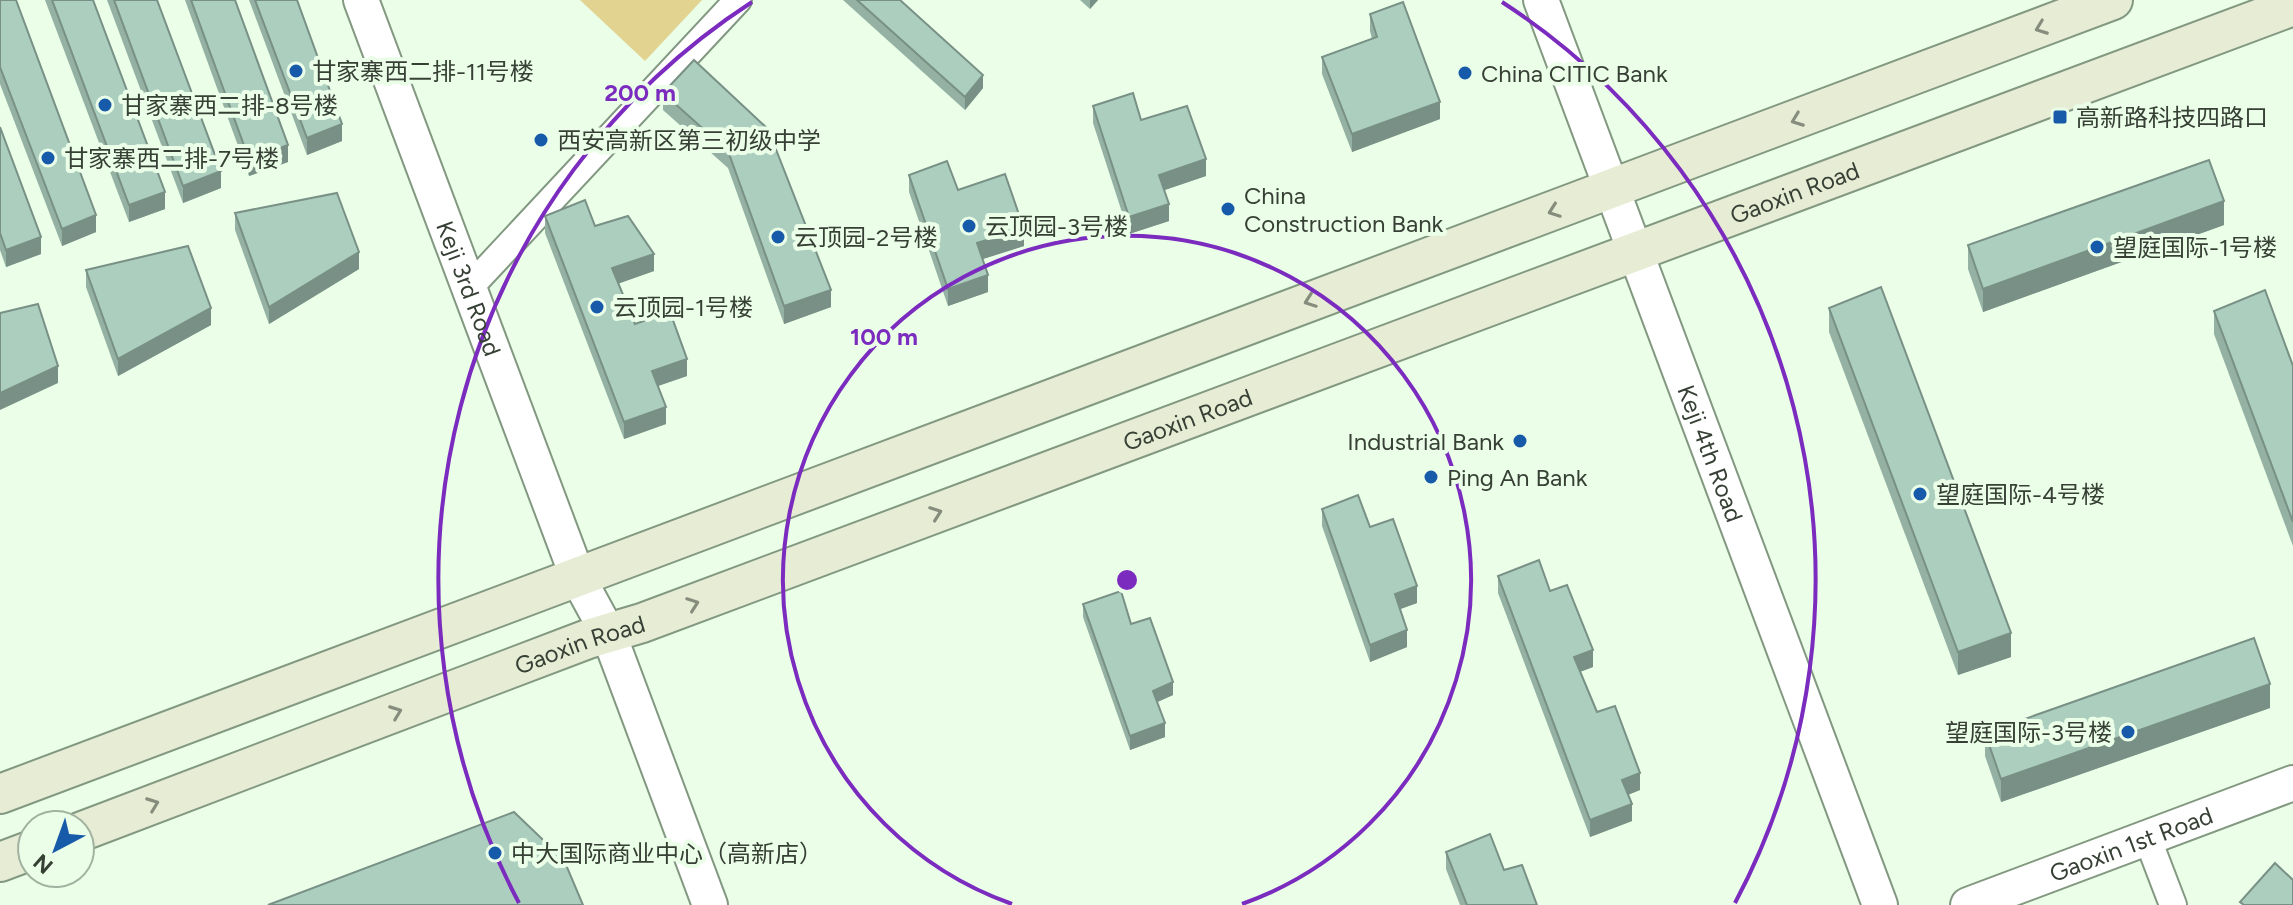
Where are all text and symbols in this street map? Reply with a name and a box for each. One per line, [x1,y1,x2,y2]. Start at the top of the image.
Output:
one-way arrow [2034,18,2048,35]
place label: 甘家寨西二排-11号楼 [312,57,534,86]
place label: China CITIC Bank [1481,59,1668,88]
marker: 甘家寨西二排-11号楼 [287,62,305,80]
marker: China CITIC Bank [1456,64,1474,82]
text: 200 m [604,78,676,107]
place label: 甘家寨西二排-8号楼 [121,91,338,120]
marker: 甘家寨西二排-8号楼 [96,96,114,114]
place label: 高新路科技四路口 [2076,103,2268,132]
marker: 高新路科技四路口 [2051,108,2069,126]
one-way arrow [1791,110,1805,127]
place label: 西安高新区第三初级中学 [557,126,821,155]
marker: 西安高新区第三初级中学 [532,131,550,149]
place label: 甘家寨西二排-7号楼 [64,144,279,173]
marker: 甘家寨西二排-7号楼 [39,149,57,167]
street label: Gaoxin Road [1726,155,1863,230]
place label: China Construction Bank [1244,181,1444,238]
marker: China Construction Bank [1219,200,1237,218]
one-way arrow [1548,201,1562,218]
place label: 云顶园-3号楼 [985,212,1128,241]
street label: Keji 3rd Road [431,217,508,360]
marker: 云顶园-3号楼 [960,217,978,235]
place label: 云顶园-2号楼 [794,223,937,252]
marker: 云顶园-2号楼 [769,228,787,246]
place label: 望庭国际-1号楼 [2113,233,2277,262]
marker: 望庭国际-1号楼 [2088,238,2106,256]
one-way arrow [1304,291,1318,308]
place label: 云顶园-1号楼 [613,293,753,322]
marker: 云顶园-1号楼 [588,298,606,316]
text: 100 m [850,322,918,351]
street label: Keji 4th Road [1672,381,1750,526]
street label: Gaoxin Road [1119,382,1256,457]
place label: Industrial Bank [1347,427,1504,456]
marker: Industrial Bank [1511,432,1529,450]
place label: Ping An Bank [1447,463,1588,492]
marker: Ping An Bank [1422,468,1440,486]
place label: 望庭国际-4号楼 [1936,480,2105,509]
marker: 望庭国际-4号楼 [1911,485,1929,503]
one-way arrow [928,506,942,523]
centre of rings [1113,566,1141,594]
one-way arrow [685,597,699,614]
street label: Gaoxin Road [511,608,648,680]
one-way arrow [388,705,402,722]
place label: 望庭国际-3号楼 [1945,718,2112,747]
marker: 望庭国际-3号楼 [2119,723,2137,741]
one-way arrow [145,797,159,814]
street label: Gaoxin 1st Road [2045,800,2217,888]
north arrow [16,809,96,889]
place label: 中大国际商业中心（高新店） [511,839,823,868]
marker: 中大国际商业中心（高新店） [486,844,504,862]
text: N [28,848,58,879]

